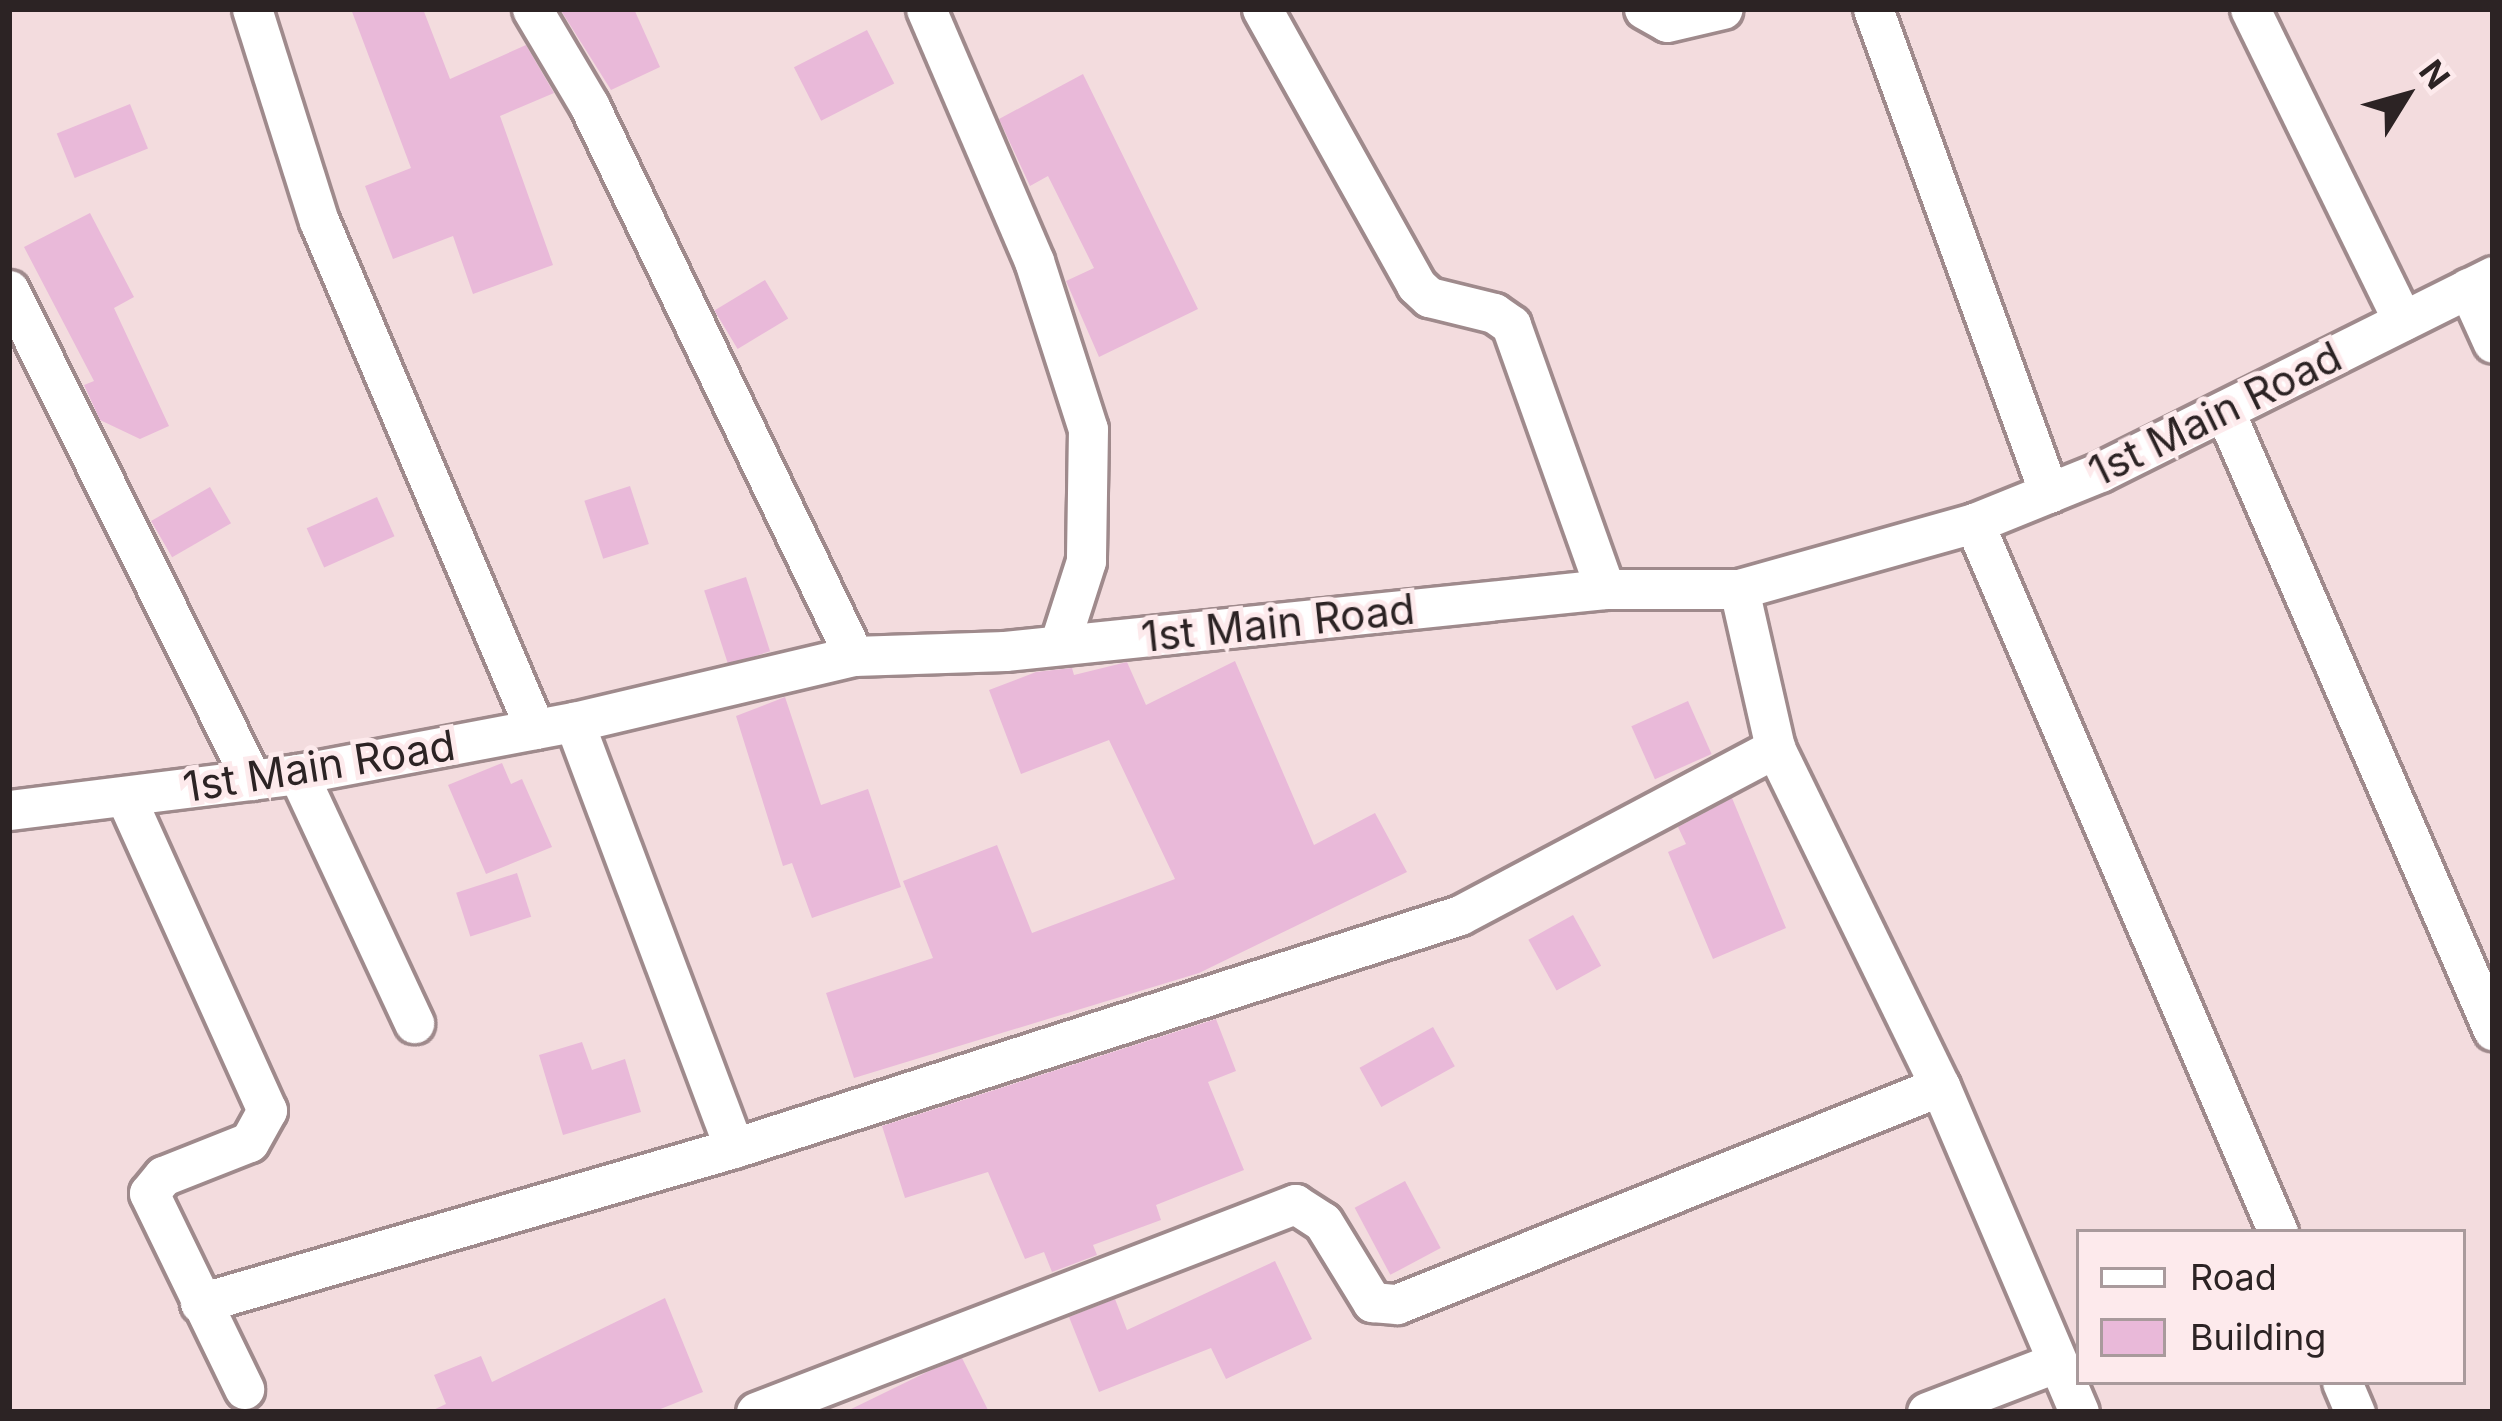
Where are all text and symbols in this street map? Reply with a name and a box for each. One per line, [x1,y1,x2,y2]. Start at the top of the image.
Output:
north arrow [2346,36,2466,156]
text: N [2411,52,2458,96]
street label: 1st Main Road [2081,331,2349,497]
street label: 1st Main Road [1139,584,1417,662]
street label: 1st Main Road [180,720,458,812]
legend [2076,1229,2466,1385]
text: Road [2190,1255,2277,1299]
text: Building [2190,1315,2326,1359]

